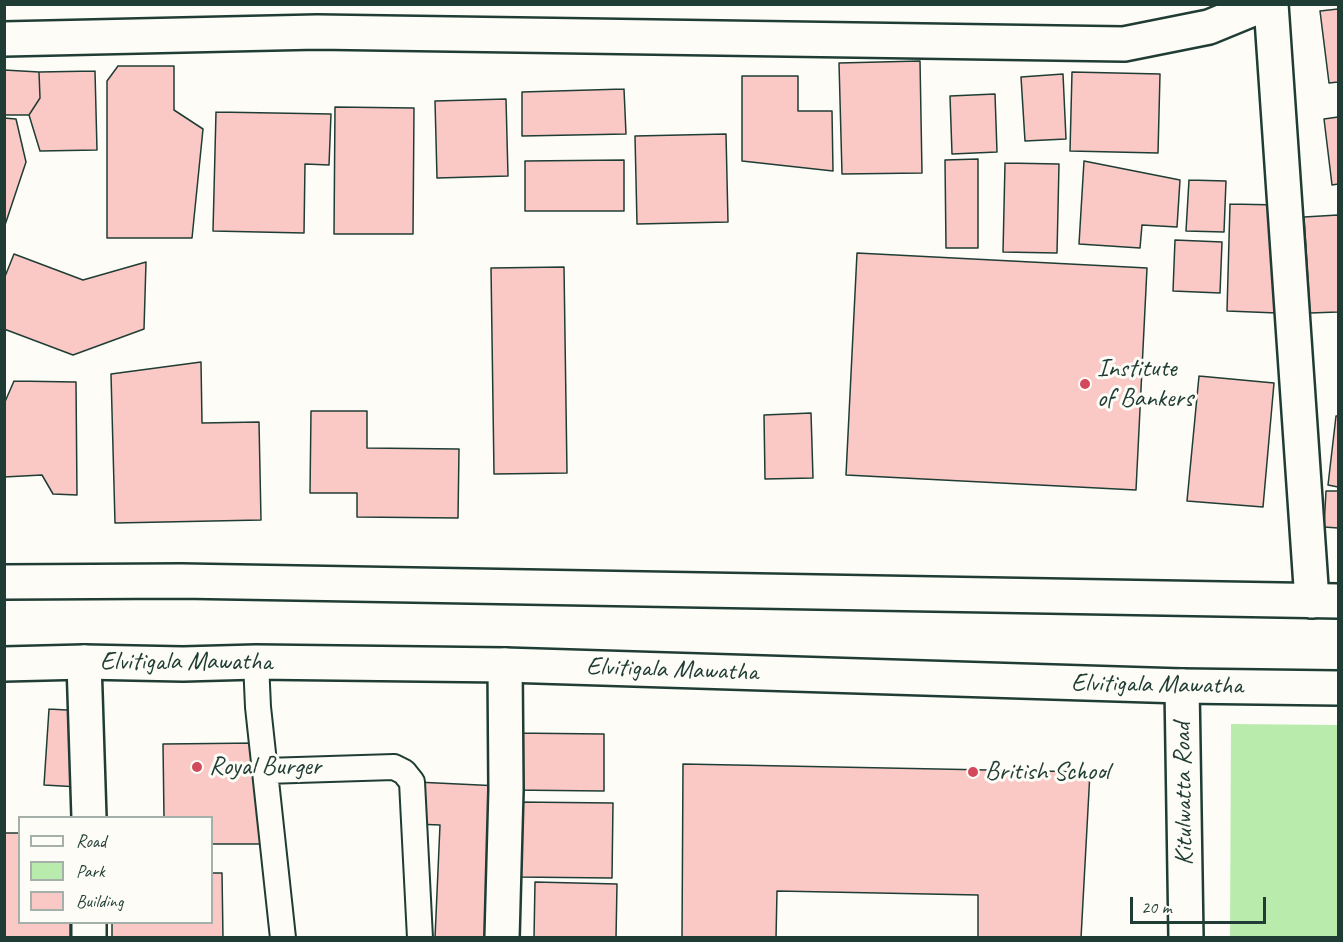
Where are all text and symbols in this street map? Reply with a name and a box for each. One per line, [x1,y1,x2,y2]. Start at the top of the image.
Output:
place label: Institute of Bankers [1097,353,1193,414]
marker: Institute of Bankers [1078,377,1092,391]
street label: Elvitigala Mawatha [100,646,272,678]
street label: Elvitigala Mawatha [586,651,758,689]
street label: Elvitigala Mawatha [1071,668,1243,702]
street label: Kitulwatta Road [1167,722,1201,866]
place label: Royal Burger [209,751,321,783]
place label: British School [985,756,1109,788]
marker: Royal Burger [190,760,204,774]
marker: British School [966,765,980,779]
legend [18,816,213,924]
text: Road [76,830,106,852]
text: Park [76,860,105,882]
scale bar [1133,885,1270,923]
text: Building [76,890,123,912]
text: 20 m [1141,896,1172,918]

